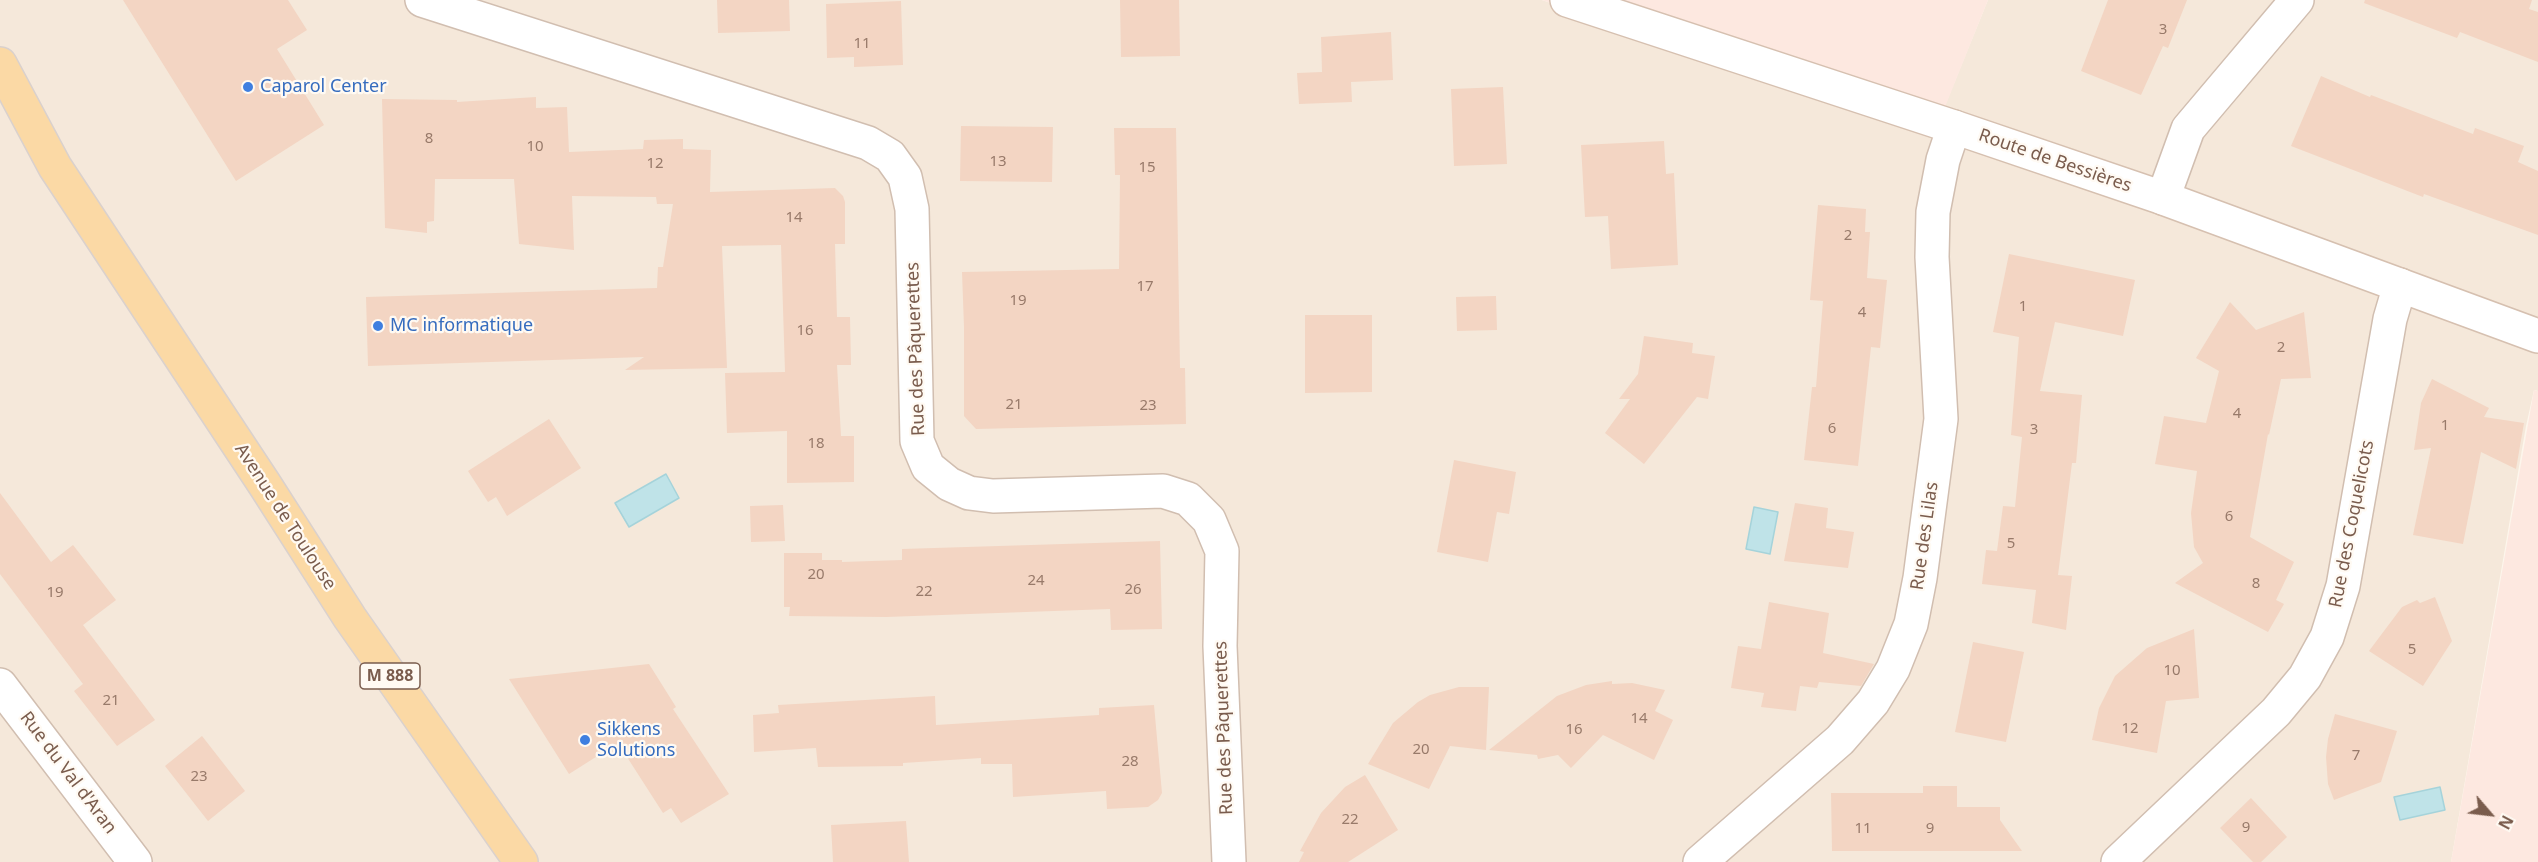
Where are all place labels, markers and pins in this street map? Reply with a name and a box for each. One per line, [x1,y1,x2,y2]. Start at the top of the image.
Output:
place label: Caparol Center [260,76,387,98]
marker: Caparol Center [241,80,255,94]
place label: MC informatique [390,315,533,337]
marker: MC informatique [371,319,385,333]
place label: Sikkens Solutions [597,719,675,762]
marker: Sikkens Solutions [578,733,592,747]

